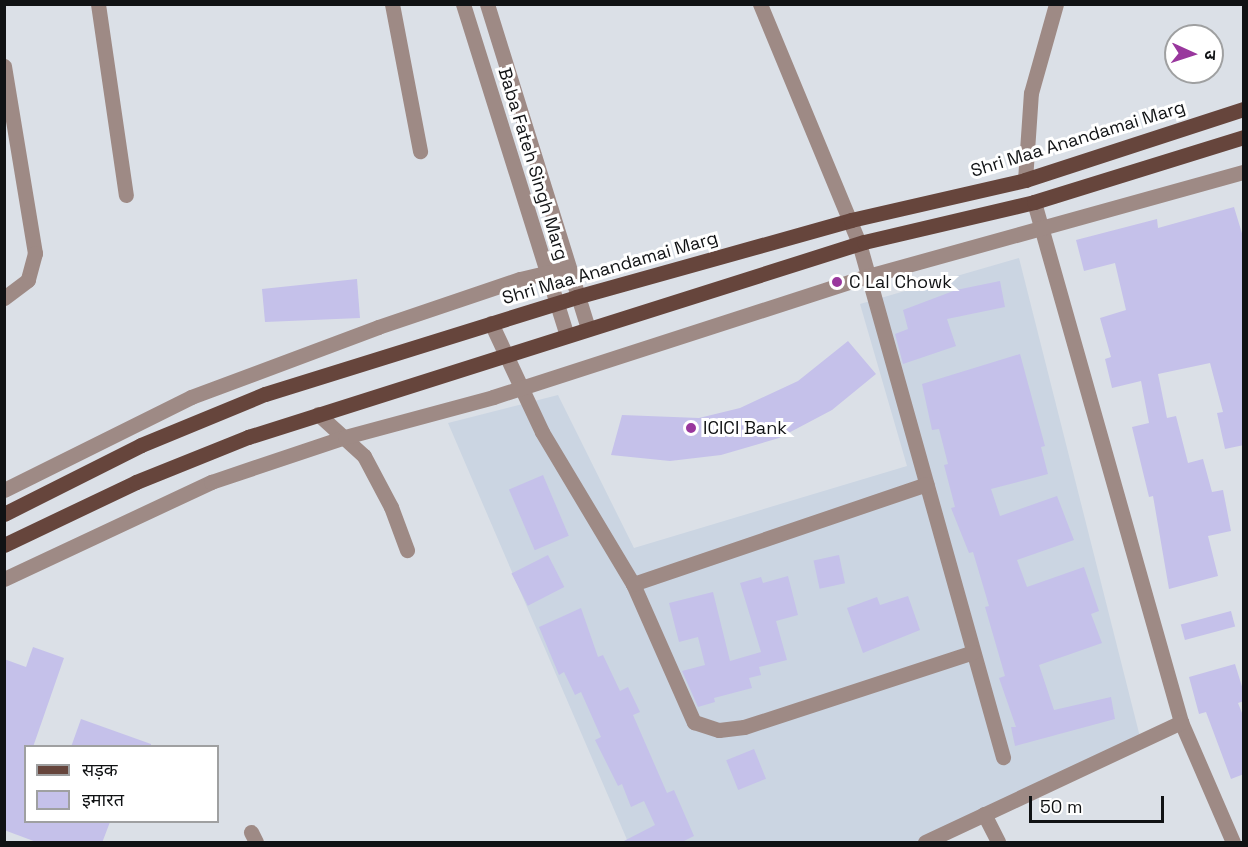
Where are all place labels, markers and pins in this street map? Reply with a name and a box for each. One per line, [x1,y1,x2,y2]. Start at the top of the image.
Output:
place label: C Lal Chowk [849,271,952,293]
marker: C Lal Chowk [830,275,844,289]
place label: ICICI Bank [703,417,787,439]
marker: ICICI Bank [684,421,698,435]

